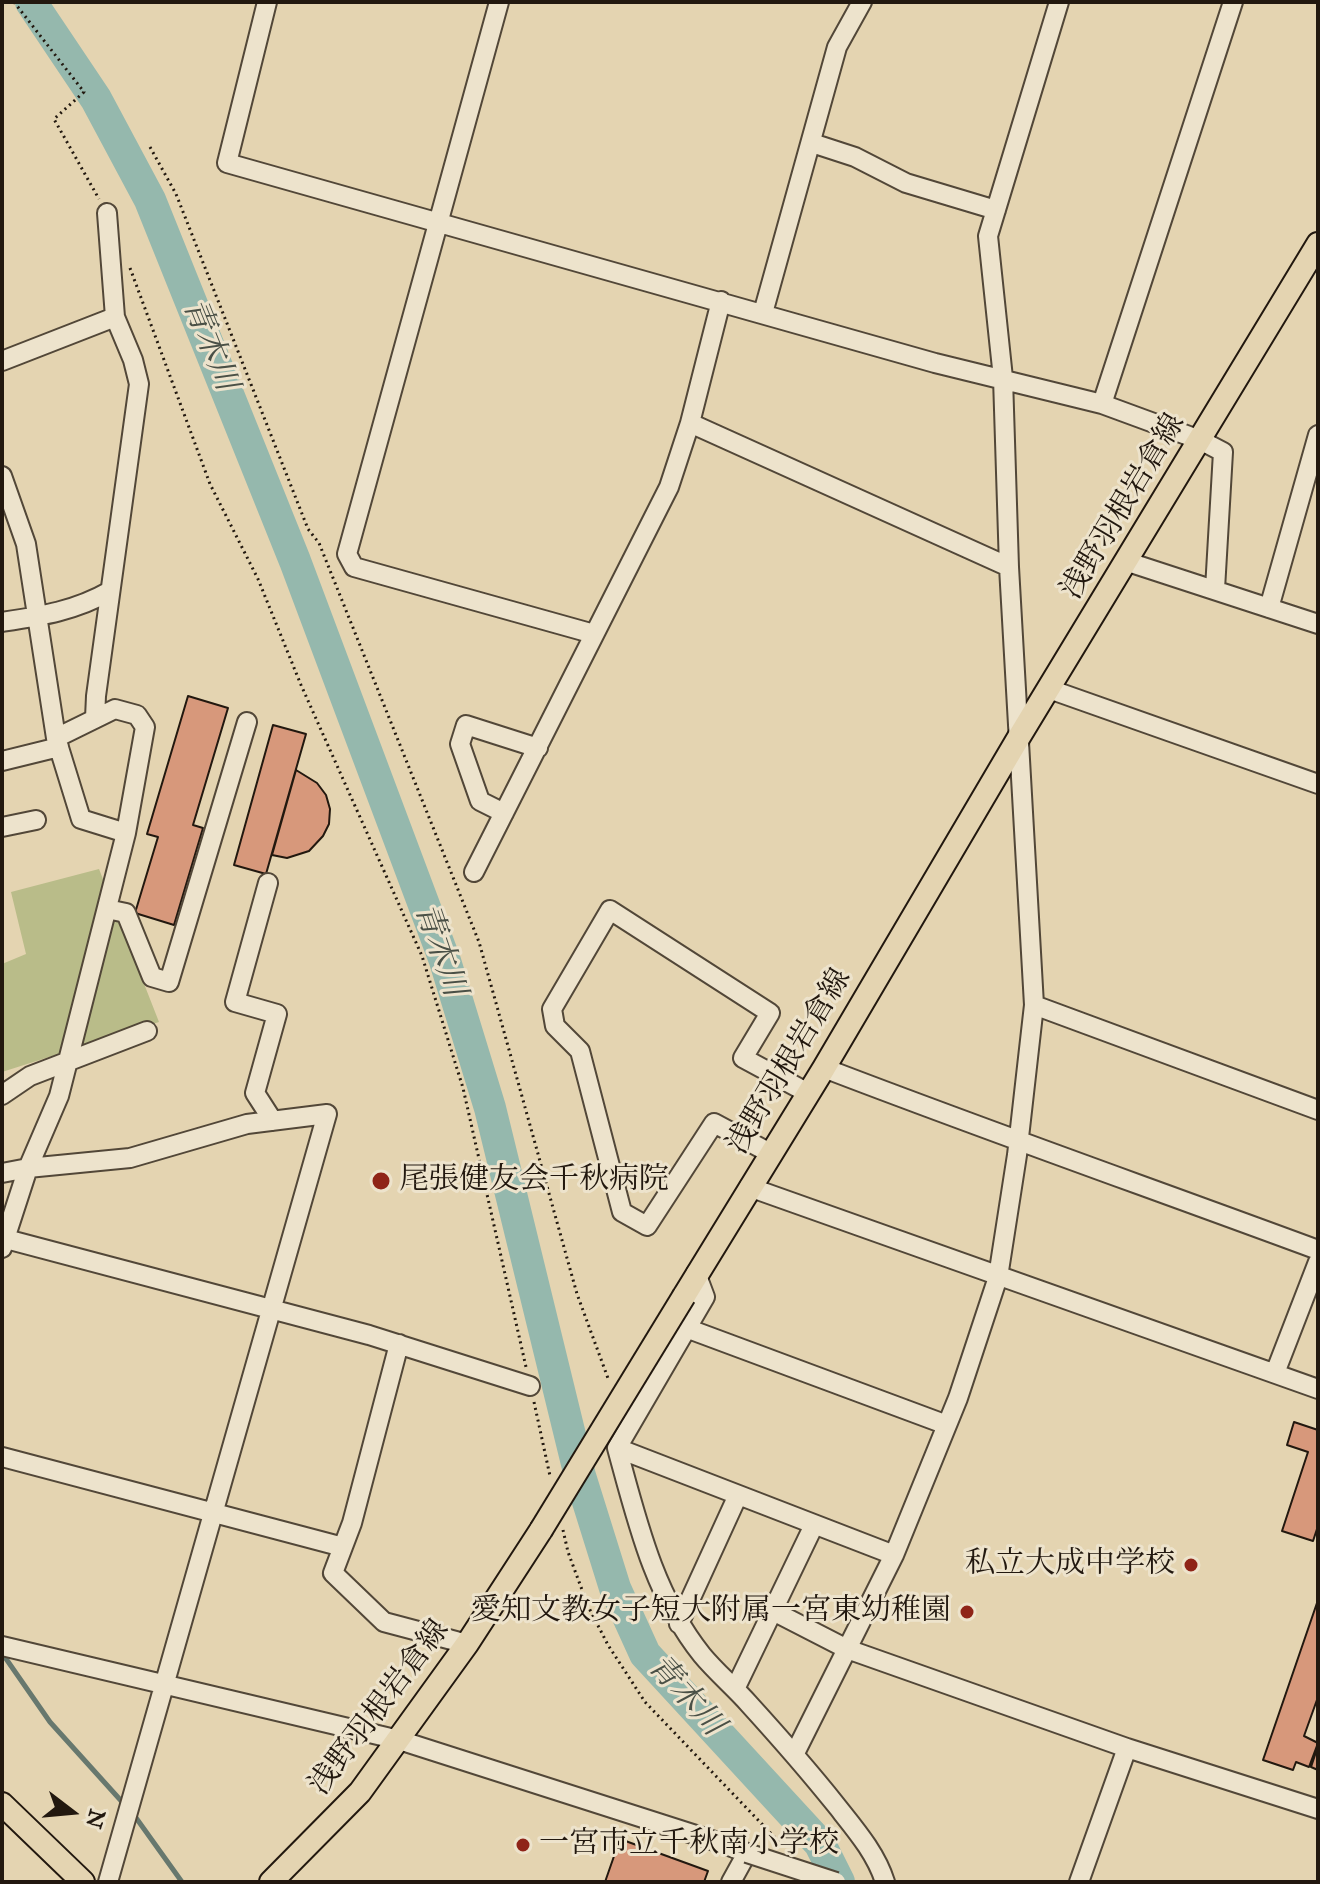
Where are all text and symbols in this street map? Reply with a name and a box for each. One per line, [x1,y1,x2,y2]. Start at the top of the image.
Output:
water label: 青木川 [173,293,245,397]
street label: 浅野羽根岩倉線 [1054,408,1194,606]
water label: 青木川 [405,898,473,1002]
street label: 浅野羽根岩倉線 [720,963,860,1161]
place label: 尾張健友会千秋病院 [399,1163,669,1199]
marker: 尾張健友会千秋病院 [370,1170,392,1192]
place label: 私立大成中学校 [965,1547,1175,1583]
marker: 私立大成中学校 [1182,1556,1200,1574]
place label: 愛知文教女子短大附属一宮東幼稚園 [471,1594,951,1630]
marker: 愛知文教女子短大附属一宮東幼稚園 [958,1603,976,1621]
street label: 浅野羽根岩倉線 [302,1613,458,1803]
water label: 青木川 [639,1647,731,1745]
north arrow [32,1772,112,1852]
text: N [80,1806,111,1831]
place label: 一宮市立千秋南小学校 [539,1827,839,1863]
marker: 一宮市立千秋南小学校 [514,1836,532,1854]

